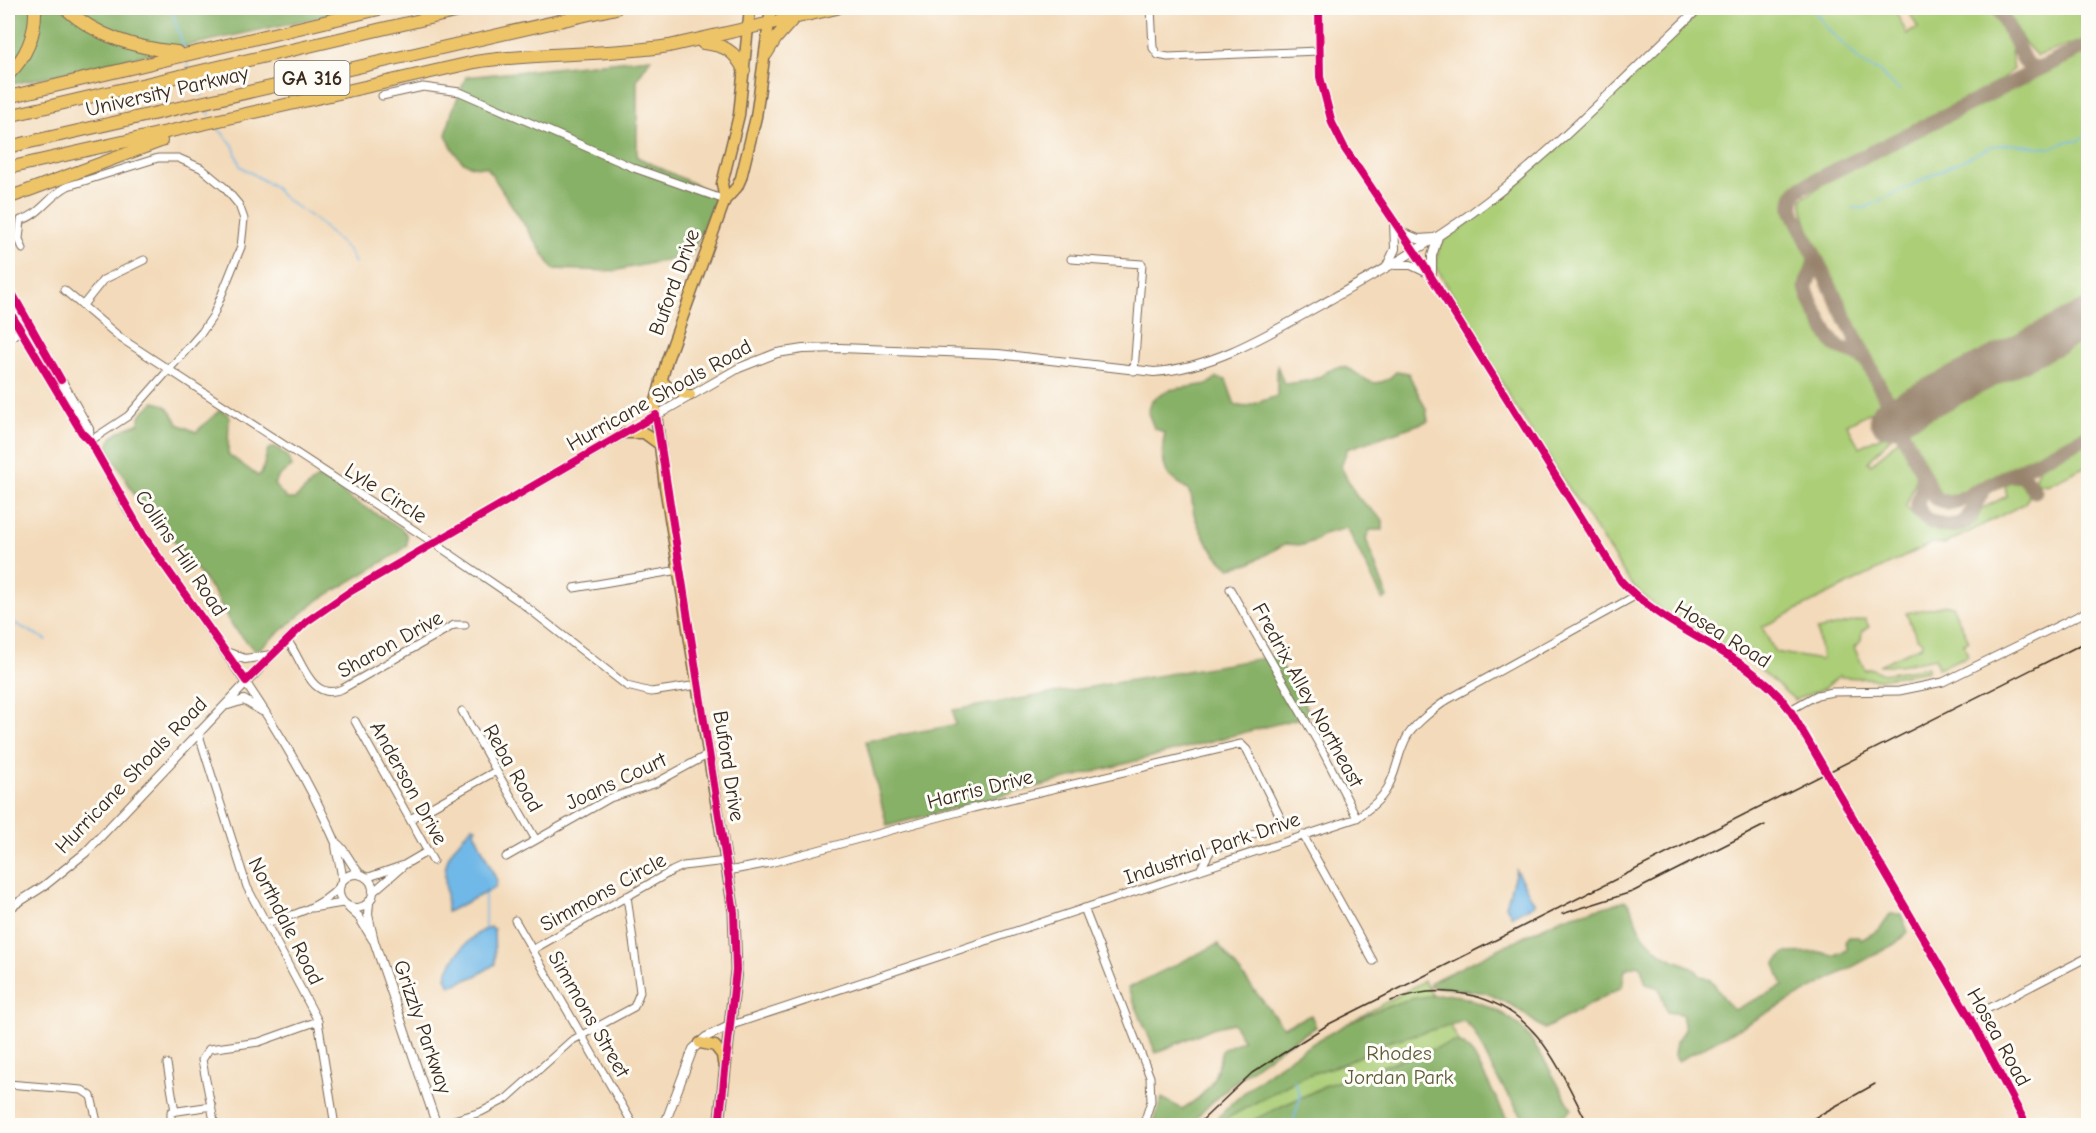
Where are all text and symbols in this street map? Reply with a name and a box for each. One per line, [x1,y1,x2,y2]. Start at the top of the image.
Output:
street label: University Parkway [83,60,251,121]
road number: GA 316 [274,61,350,95]
street label: Buford Drive [644,226,704,338]
street label: Hurricane Shoals Road [562,334,756,456]
street label: Lyle Circle [341,458,431,528]
street label: Collins Hill Road [130,485,232,621]
street label: Hosea Road [1671,595,1775,673]
street label: Fredrix Alley Northeast [1247,599,1369,792]
street label: Sharon Drive [333,605,447,683]
street label: Hurricane Shoals Road [50,692,212,858]
street label: Buford Drive [708,709,750,823]
street label: Anderson Drive [365,717,453,849]
street label: Reba Road [478,720,548,816]
street label: Joans Court [562,747,671,815]
street label: Harris Drive [925,764,1035,814]
street label: Industrial Park Drive [1121,807,1303,889]
street label: Simmons Circle [536,848,670,936]
street label: Northdale Road [244,853,328,989]
street label: Simmons Street [543,946,635,1082]
street label: Grizzly Parkway [389,957,457,1098]
street label: Hosea Road [1962,984,2036,1090]
park label: Rhodes Jordan Park [1344,1041,1454,1089]

